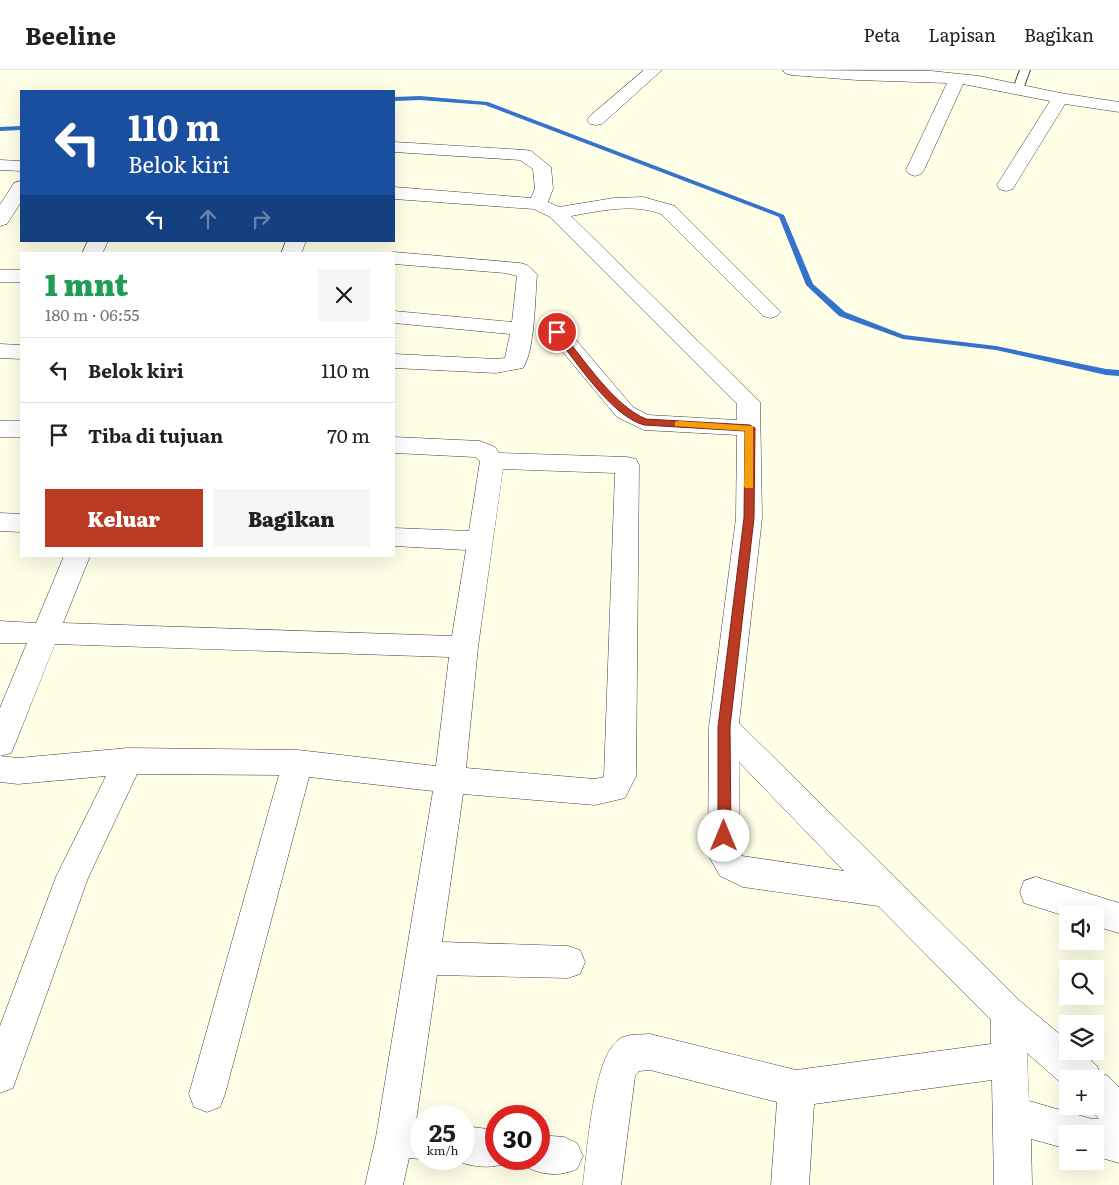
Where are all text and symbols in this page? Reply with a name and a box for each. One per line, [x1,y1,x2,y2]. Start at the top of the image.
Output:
text: Beeline [25,17,116,52]
text: Peta [864,21,900,48]
text: Lapisan [928,21,996,48]
text: Bagikan [1024,21,1094,48]
text: 110 m [128,100,220,152]
icon: left [45,110,110,175]
text: Belok kiri [128,147,230,180]
icon: left [141,205,169,233]
icon: ahead [194,205,222,233]
icon: right [247,205,275,233]
text: 1 mnt [45,261,128,305]
button: close [318,269,370,321]
text: 180 m · 06:55 [45,302,139,326]
pin [536,311,578,353]
icon: arrive [543,318,571,346]
icon: left [45,356,73,384]
text: Belok kiri [88,356,184,384]
text: 110 m [321,356,370,384]
icon: arrive [45,421,73,449]
text: Tiba di tujuan [88,421,223,449]
text: 70 m [327,421,370,449]
button: Keluar [45,489,203,547]
button: Bagikan [213,489,370,547]
position arrow [697,809,749,861]
map controls [1059,905,1104,1170]
button: sound [1059,905,1104,950]
button: search [1059,960,1104,1005]
button: layers [1059,1015,1104,1060]
button: + [1059,1070,1104,1115]
speed limit sign: 30 [485,1105,550,1170]
text: 25 [429,1113,456,1150]
button: − [1059,1125,1104,1170]
text: km/h [427,1141,458,1159]

